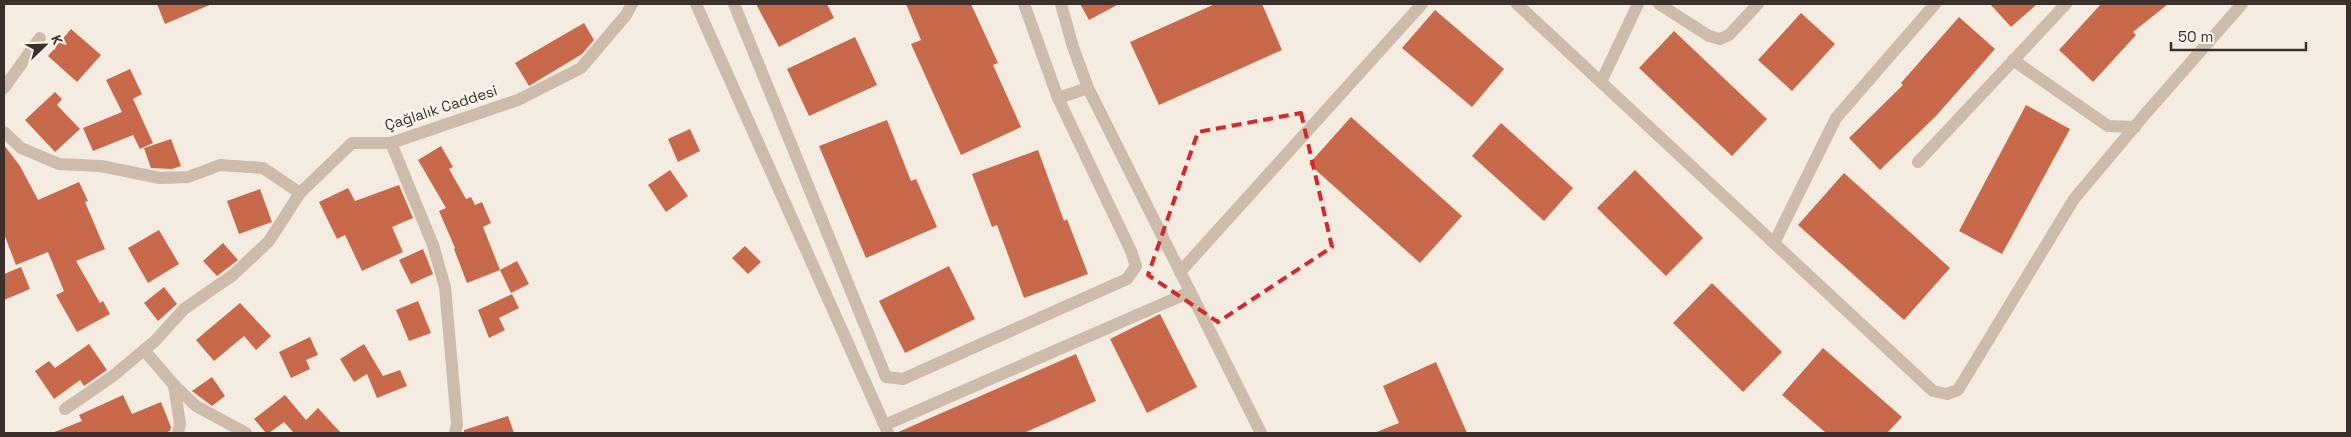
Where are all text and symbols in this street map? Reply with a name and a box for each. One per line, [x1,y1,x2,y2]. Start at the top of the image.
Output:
north arrow [20,20,70,70]
scale bar [2171,20,2306,52]
text: 50 m [2178,27,2213,46]
text: K [47,32,67,48]
street label: Çağlalık Caddesi [382,80,499,135]

